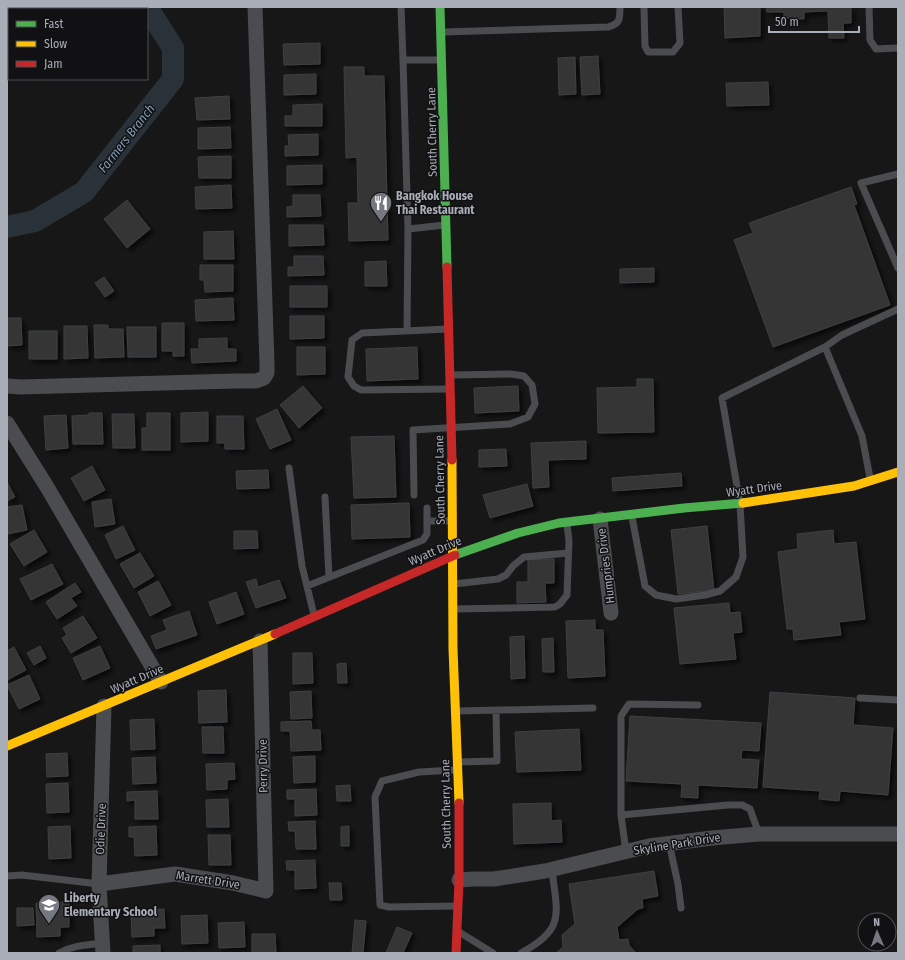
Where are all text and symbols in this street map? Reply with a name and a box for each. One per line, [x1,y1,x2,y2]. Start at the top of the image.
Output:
legend [8,8,148,80]
scale bar [769,8,859,34]
text: 50 m [775,15,799,29]
text: Fast [44,17,63,31]
text: Slow [44,37,67,51]
text: Jam [44,57,62,71]
street label: South Cherry Lane [424,87,440,177]
water label: Farmers Branch [95,101,158,175]
place label: Bangkok House Thai Restaurant [396,189,475,217]
restaurant icon: Bangkok House Thai Restaurant [368,190,394,223]
street label: South Cherry Lane [432,435,448,525]
street label: Wyatt Drive [725,478,783,500]
street label: Humpries Drive [594,528,618,604]
street label: Wyatt Drive [406,534,464,568]
street label: Wyatt Drive [108,662,166,696]
street label: Perry Drive [256,739,270,793]
street label: South Cherry Lane [438,759,454,849]
street label: Odie Drive [93,803,109,855]
street label: Skyline Park Drive [633,830,721,858]
street label: Marrett Drive [175,868,241,892]
place label: Liberty Elementary School [64,891,158,919]
school or university icon: Liberty Elementary School [36,892,62,925]
north arrow [857,912,897,952]
text: N [873,916,880,929]

